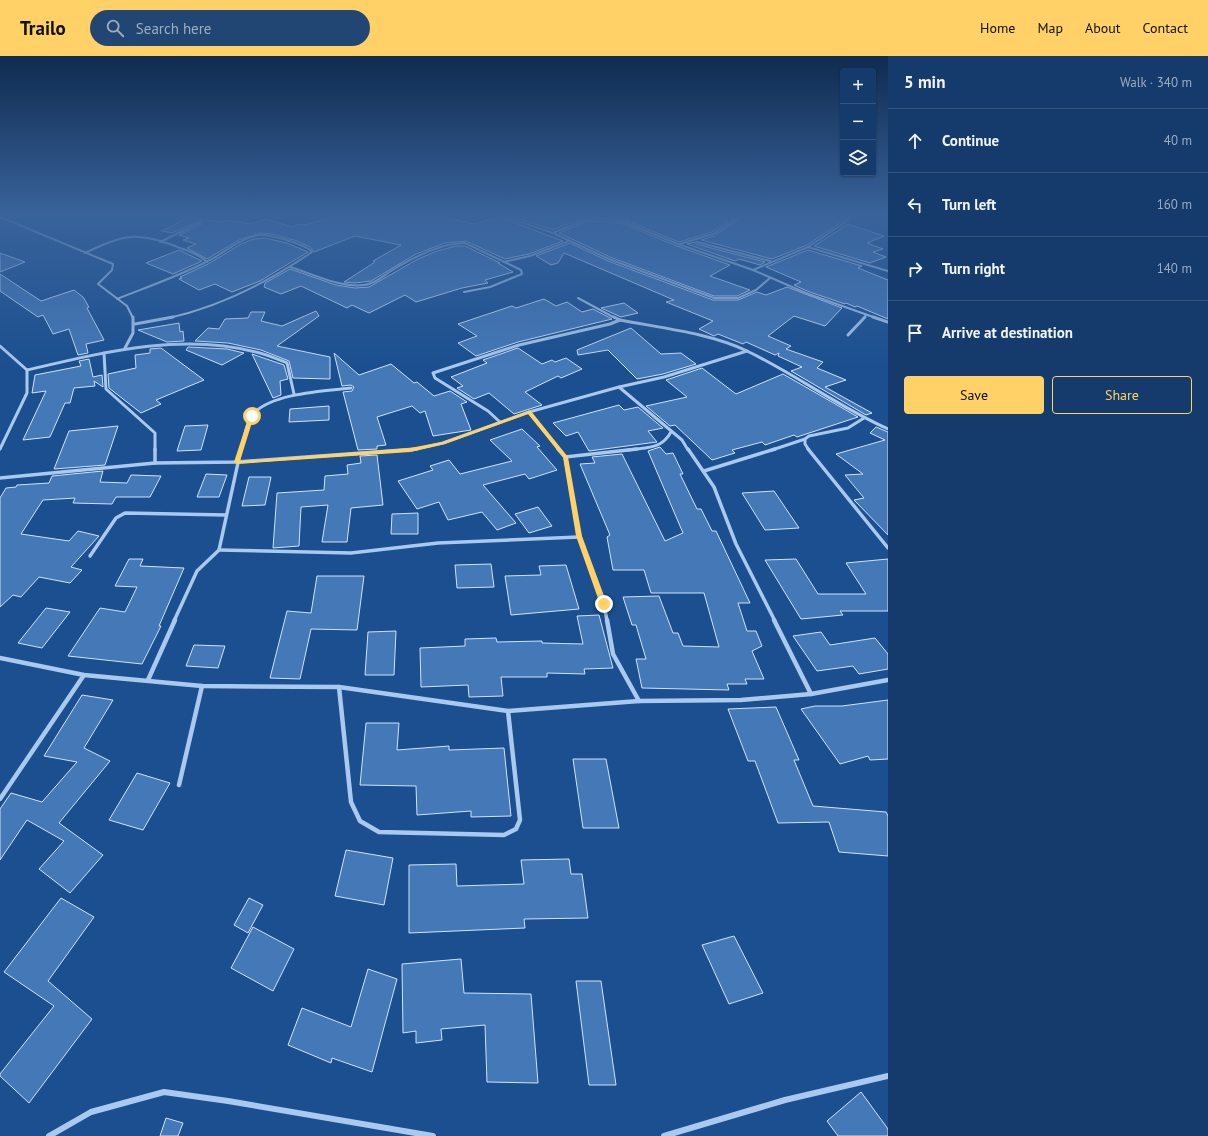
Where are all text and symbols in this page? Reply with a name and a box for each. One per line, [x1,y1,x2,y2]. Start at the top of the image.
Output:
search box [90,10,370,46]
text: Trailo [20,16,66,40]
icon: search [104,17,126,39]
text: Search here [136,19,211,38]
text: Home [980,19,1015,37]
text: Map [1037,19,1063,37]
text: About [1085,19,1121,37]
text: Contact [1143,19,1188,37]
map controls [840,68,876,176]
button: + [840,68,876,104]
text: 5 min [904,71,945,93]
text: Walk · 340 m [1120,74,1192,91]
button: − [840,104,876,140]
icon: ahead [904,130,926,152]
text: Continue [942,131,999,150]
text: 40 m [1164,132,1192,149]
button: layers [840,140,876,176]
icon: left [904,194,926,216]
text: Turn left [942,195,996,214]
text: 160 m [1157,196,1192,213]
icon: right [904,258,926,280]
text: Turn right [942,259,1005,278]
text: 140 m [1157,260,1192,277]
icon: arrive [904,322,926,344]
text: Arrive at destination [942,323,1073,342]
button: Save [904,376,1044,414]
button: Share [1052,376,1192,414]
route start [243,407,261,425]
route end [595,595,613,613]

